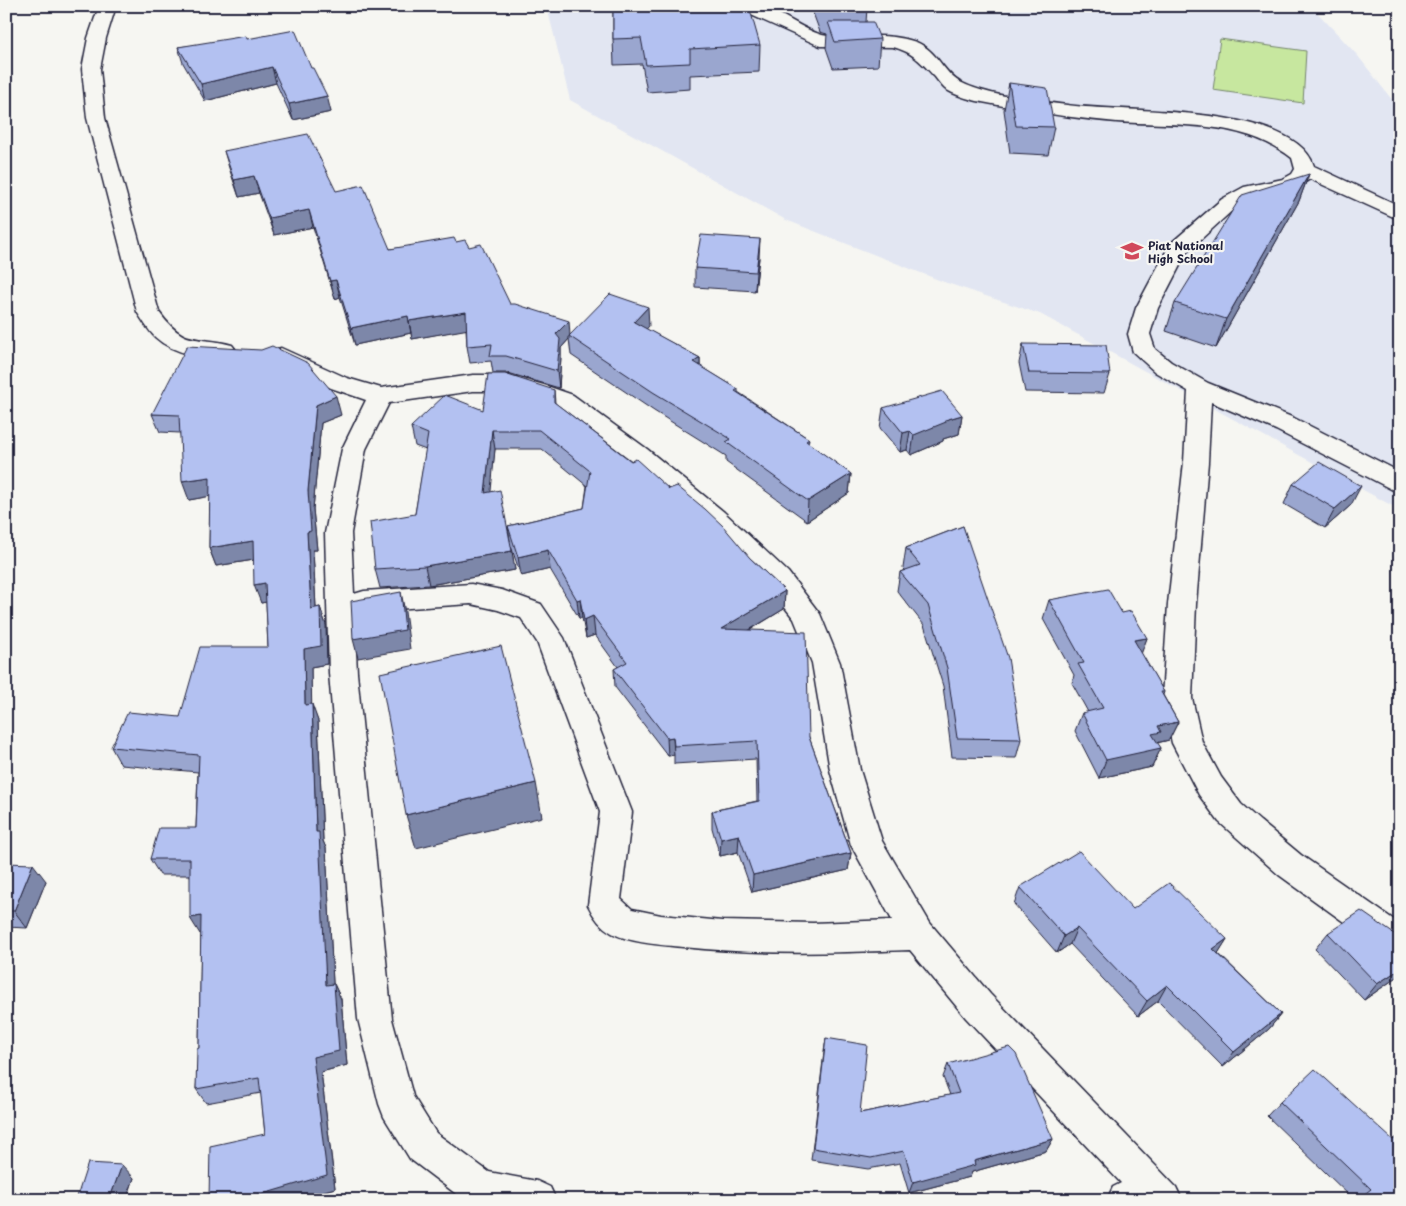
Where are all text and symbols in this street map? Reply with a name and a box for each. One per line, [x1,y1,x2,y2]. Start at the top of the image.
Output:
place label: Piat National High School [1148,237,1223,267]
school or university icon: Piat National High School [1119,238,1145,264]

